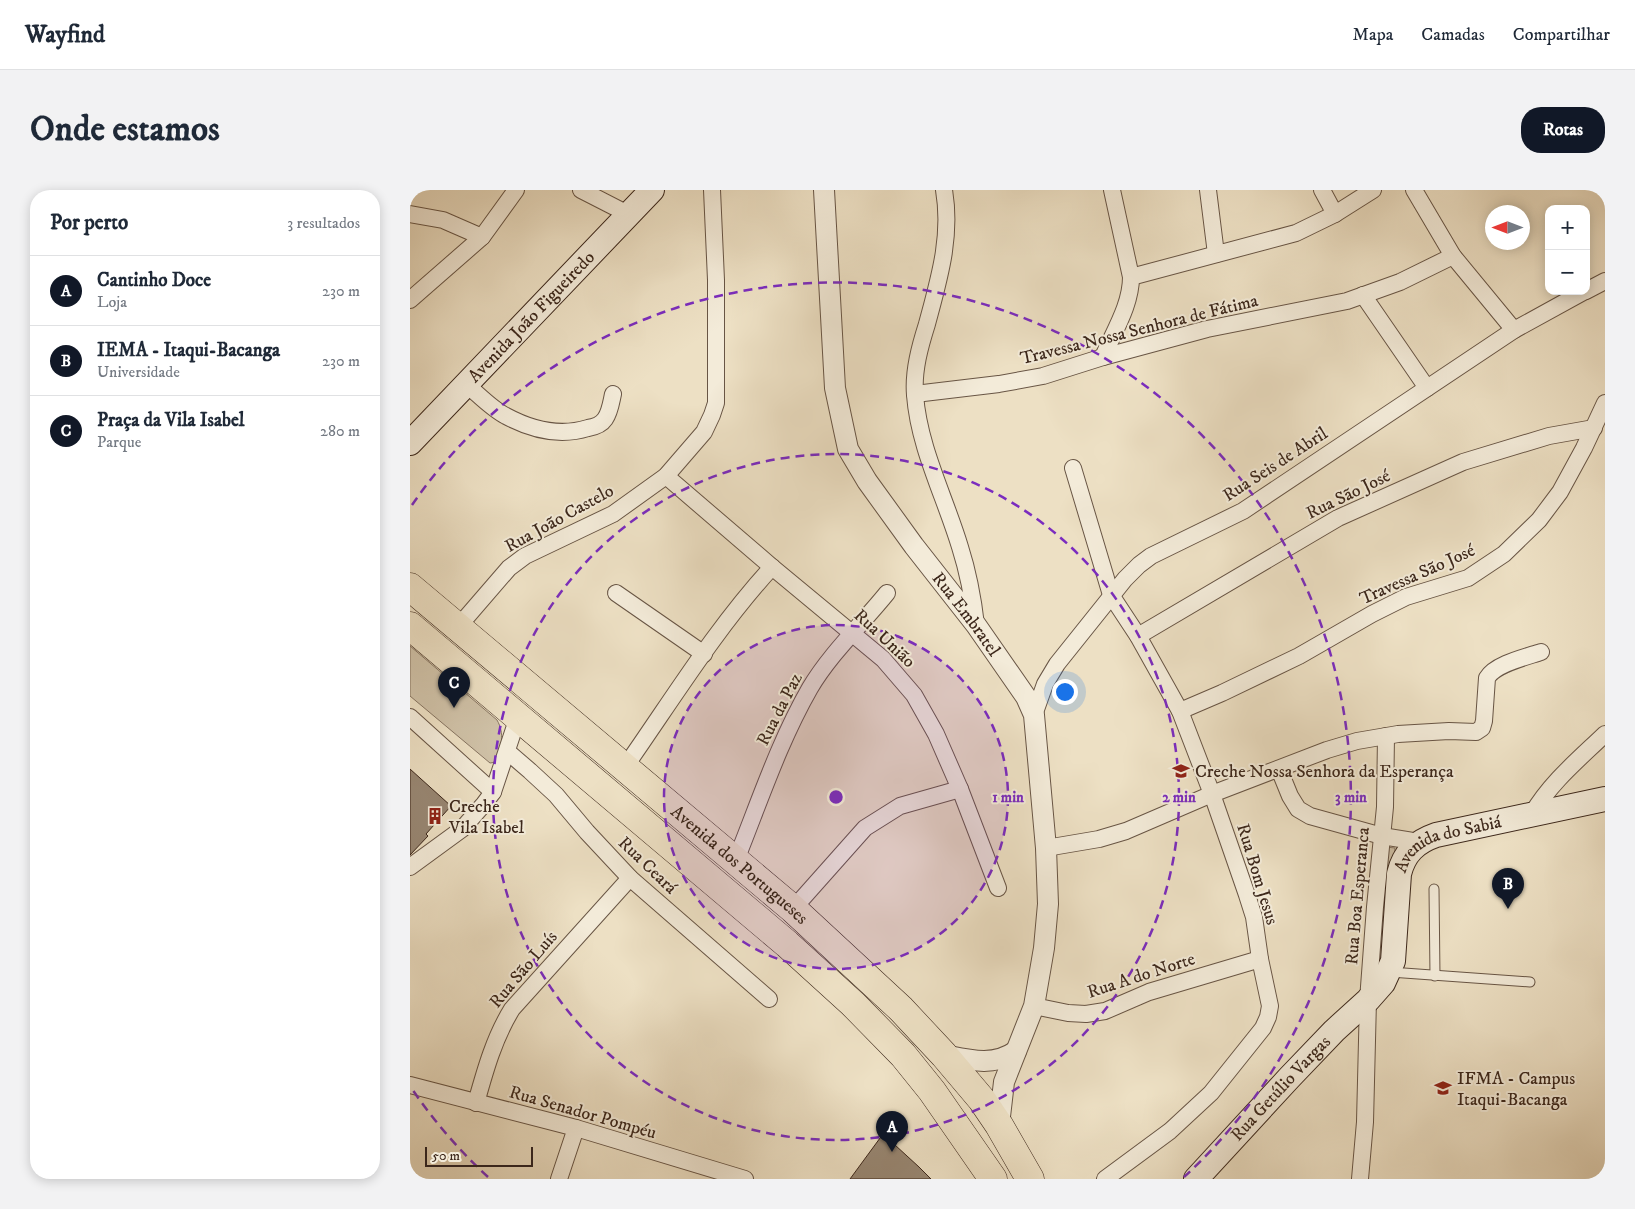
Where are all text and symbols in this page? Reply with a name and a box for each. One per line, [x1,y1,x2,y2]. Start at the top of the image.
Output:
text: Wayfind [25,20,105,50]
text: Mapa [1353,24,1393,46]
text: Camadas [1421,24,1485,46]
text: Compartilhar [1513,24,1610,46]
button: Rotas [1521,107,1605,153]
text: Onde estamos [30,108,220,152]
north arrow [1485,205,1530,250]
map controls [1545,205,1590,295]
button: + [1545,205,1590,250]
text: Por perto [50,210,128,236]
text: 3 resultados [287,213,360,233]
street label: Avenida João Figueiredo [464,247,600,388]
button: − [1545,250,1590,295]
text: Cantinho Doce [97,269,211,292]
text: A [61,281,71,301]
text: 230 m [322,281,360,301]
street label: Travessa Nossa Senhora de Fátima [1018,290,1261,370]
text: Loja [97,292,127,312]
text: IEMA - Itaqui-Bacanga [97,339,280,362]
text: B [61,351,71,371]
text: 230 m [322,351,360,371]
text: Universidade [97,362,180,382]
text: Praça da Vila Isabel [97,409,244,432]
text: C [61,421,71,441]
text: 280 m [320,421,360,441]
street label: Rua Seis de Abril [1219,422,1333,507]
text: Parque [97,432,141,452]
street label: Rua São José [1303,465,1395,525]
street label: Rua João Castelo [501,480,618,558]
street label: Travessa São José [1356,539,1479,610]
street label: Rua Embratel [927,568,1005,661]
street label: Rua União [849,605,920,673]
pin: C [438,667,470,708]
street label: Rua da Paz [752,669,808,749]
your location [1052,679,1078,705]
school or university icon: Creche Nossa Senhora da Esperança [1171,761,1191,781]
place label: Creche Nossa Senhora da Esperança [1195,761,1454,783]
centre of rings [827,788,845,806]
text: 1 min [992,788,1024,807]
text: 2 min [1162,788,1196,807]
text: 3 min [1335,788,1367,807]
place label: Creche Vila Isabel [448,796,525,839]
street label: Avenida dos Portugueses [666,801,812,929]
building icon: Creche Vila Isabel [425,806,445,826]
street label: Avenida do Sabiá [1390,811,1504,876]
street label: Rua Bom Jesus [1231,821,1283,928]
street label: Rua Boa Esperanca [1341,826,1375,966]
street label: Rua Ceará [613,832,682,899]
pin: B [1492,868,1524,909]
street label: Rua São Luís [485,926,562,1013]
street label: Rua A do Norte [1085,948,1198,1004]
street label: Rua Getúlio Vargas [1226,1031,1336,1146]
place label: IFMA - Campus Itaqui-Bacanga [1457,1068,1575,1111]
school or university icon: IFMA - Campus Itaqui-Bacanga [1433,1078,1453,1098]
street label: Rua Senador Pompéu [507,1081,659,1145]
pin: A [876,1111,908,1152]
scale bar [425,1144,532,1167]
text: 50 m [432,1147,460,1165]

